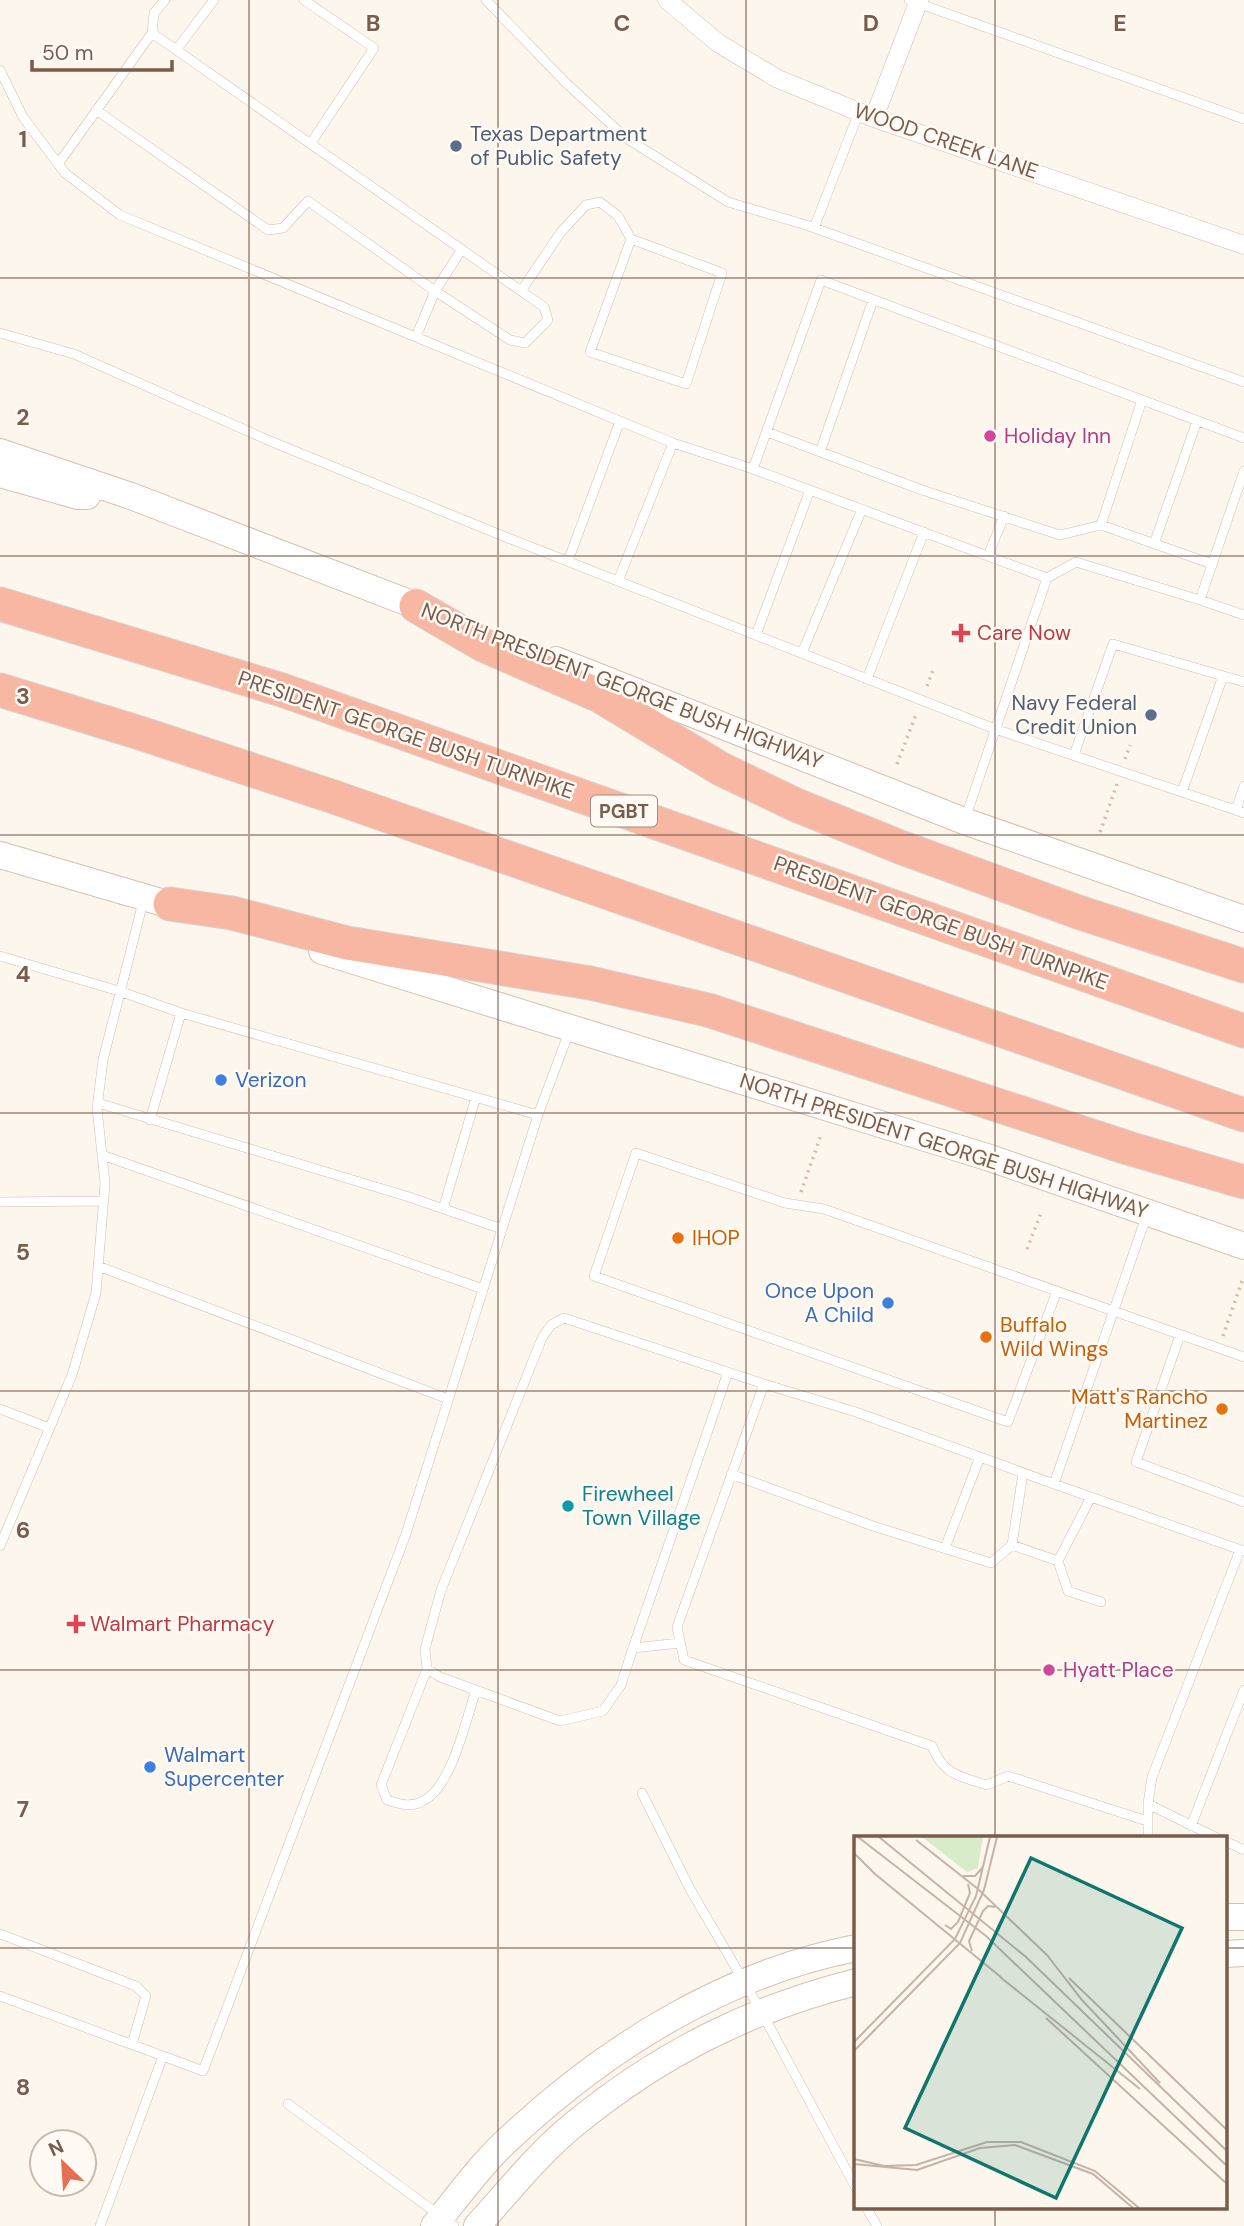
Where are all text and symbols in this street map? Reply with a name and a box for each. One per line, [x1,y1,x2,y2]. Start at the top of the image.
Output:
text: B [366,8,380,38]
text: C [614,8,630,38]
text: D [863,8,879,38]
text: E [1113,8,1127,38]
scale bar [32,28,172,72]
text: 50 m [42,39,93,67]
street label: WOOD CREEK LANE [850,96,1042,186]
place label: Texas Department of Public Safety [470,120,647,172]
text: 1 [19,124,27,154]
marker: Texas Department of Public Safety [448,138,464,154]
text: 2 [16,402,30,432]
place label: Holiday Inn [1004,422,1111,450]
marker: Holiday Inn [982,428,998,444]
street label: NORTH PRESIDENT GEORGE BUSH HIGHWAY [417,596,827,776]
place label: Care Now [977,619,1071,647]
marker: Care Now [951,623,971,643]
street label: PRESIDENT GEORGE BUSH TURNPIKE [234,664,578,806]
text: 3 [16,681,30,711]
place label: Navy Federal Credit Union [1011,689,1137,741]
marker: Navy Federal Credit Union [1143,707,1159,723]
road number: PGBT [591,796,657,826]
street label: PRESIDENT GEORGE BUSH TURNPIKE [770,849,1112,997]
text: 4 [16,959,31,989]
place label: Verizon [235,1066,307,1094]
street label: NORTH PRESIDENT GEORGE BUSH HIGHWAY [736,1067,1152,1225]
marker: Verizon [213,1072,229,1088]
place label: IHOP [692,1224,740,1252]
marker: IHOP [670,1230,686,1246]
text: 5 [16,1237,30,1267]
place label: Once Upon A Child [765,1277,874,1329]
marker: Once Upon A Child [880,1295,896,1311]
place label: Buffalo Wild Wings [1000,1311,1109,1363]
marker: Buffalo Wild Wings [978,1329,994,1345]
place label: Matt's Rancho Martinez [1071,1383,1208,1435]
marker: Matt's Rancho Martinez [1214,1401,1230,1417]
place label: Firewheel Town Village [582,1480,701,1532]
marker: Firewheel Town Village [560,1498,576,1514]
text: 6 [16,1515,30,1545]
place label: Walmart Pharmacy [90,1610,275,1638]
marker: Walmart Pharmacy [68,1616,84,1632]
place label: Hyatt Place [1063,1656,1174,1684]
marker: Hyatt Place [1041,1662,1057,1678]
place label: Walmart Supercenter [164,1741,285,1793]
marker: Walmart Supercenter [142,1759,158,1775]
text: 7 [17,1794,29,1824]
inset map [854,1836,1226,2208]
text: 8 [16,2072,30,2102]
north arrow [28,2128,98,2198]
text: N [44,2134,68,2162]

